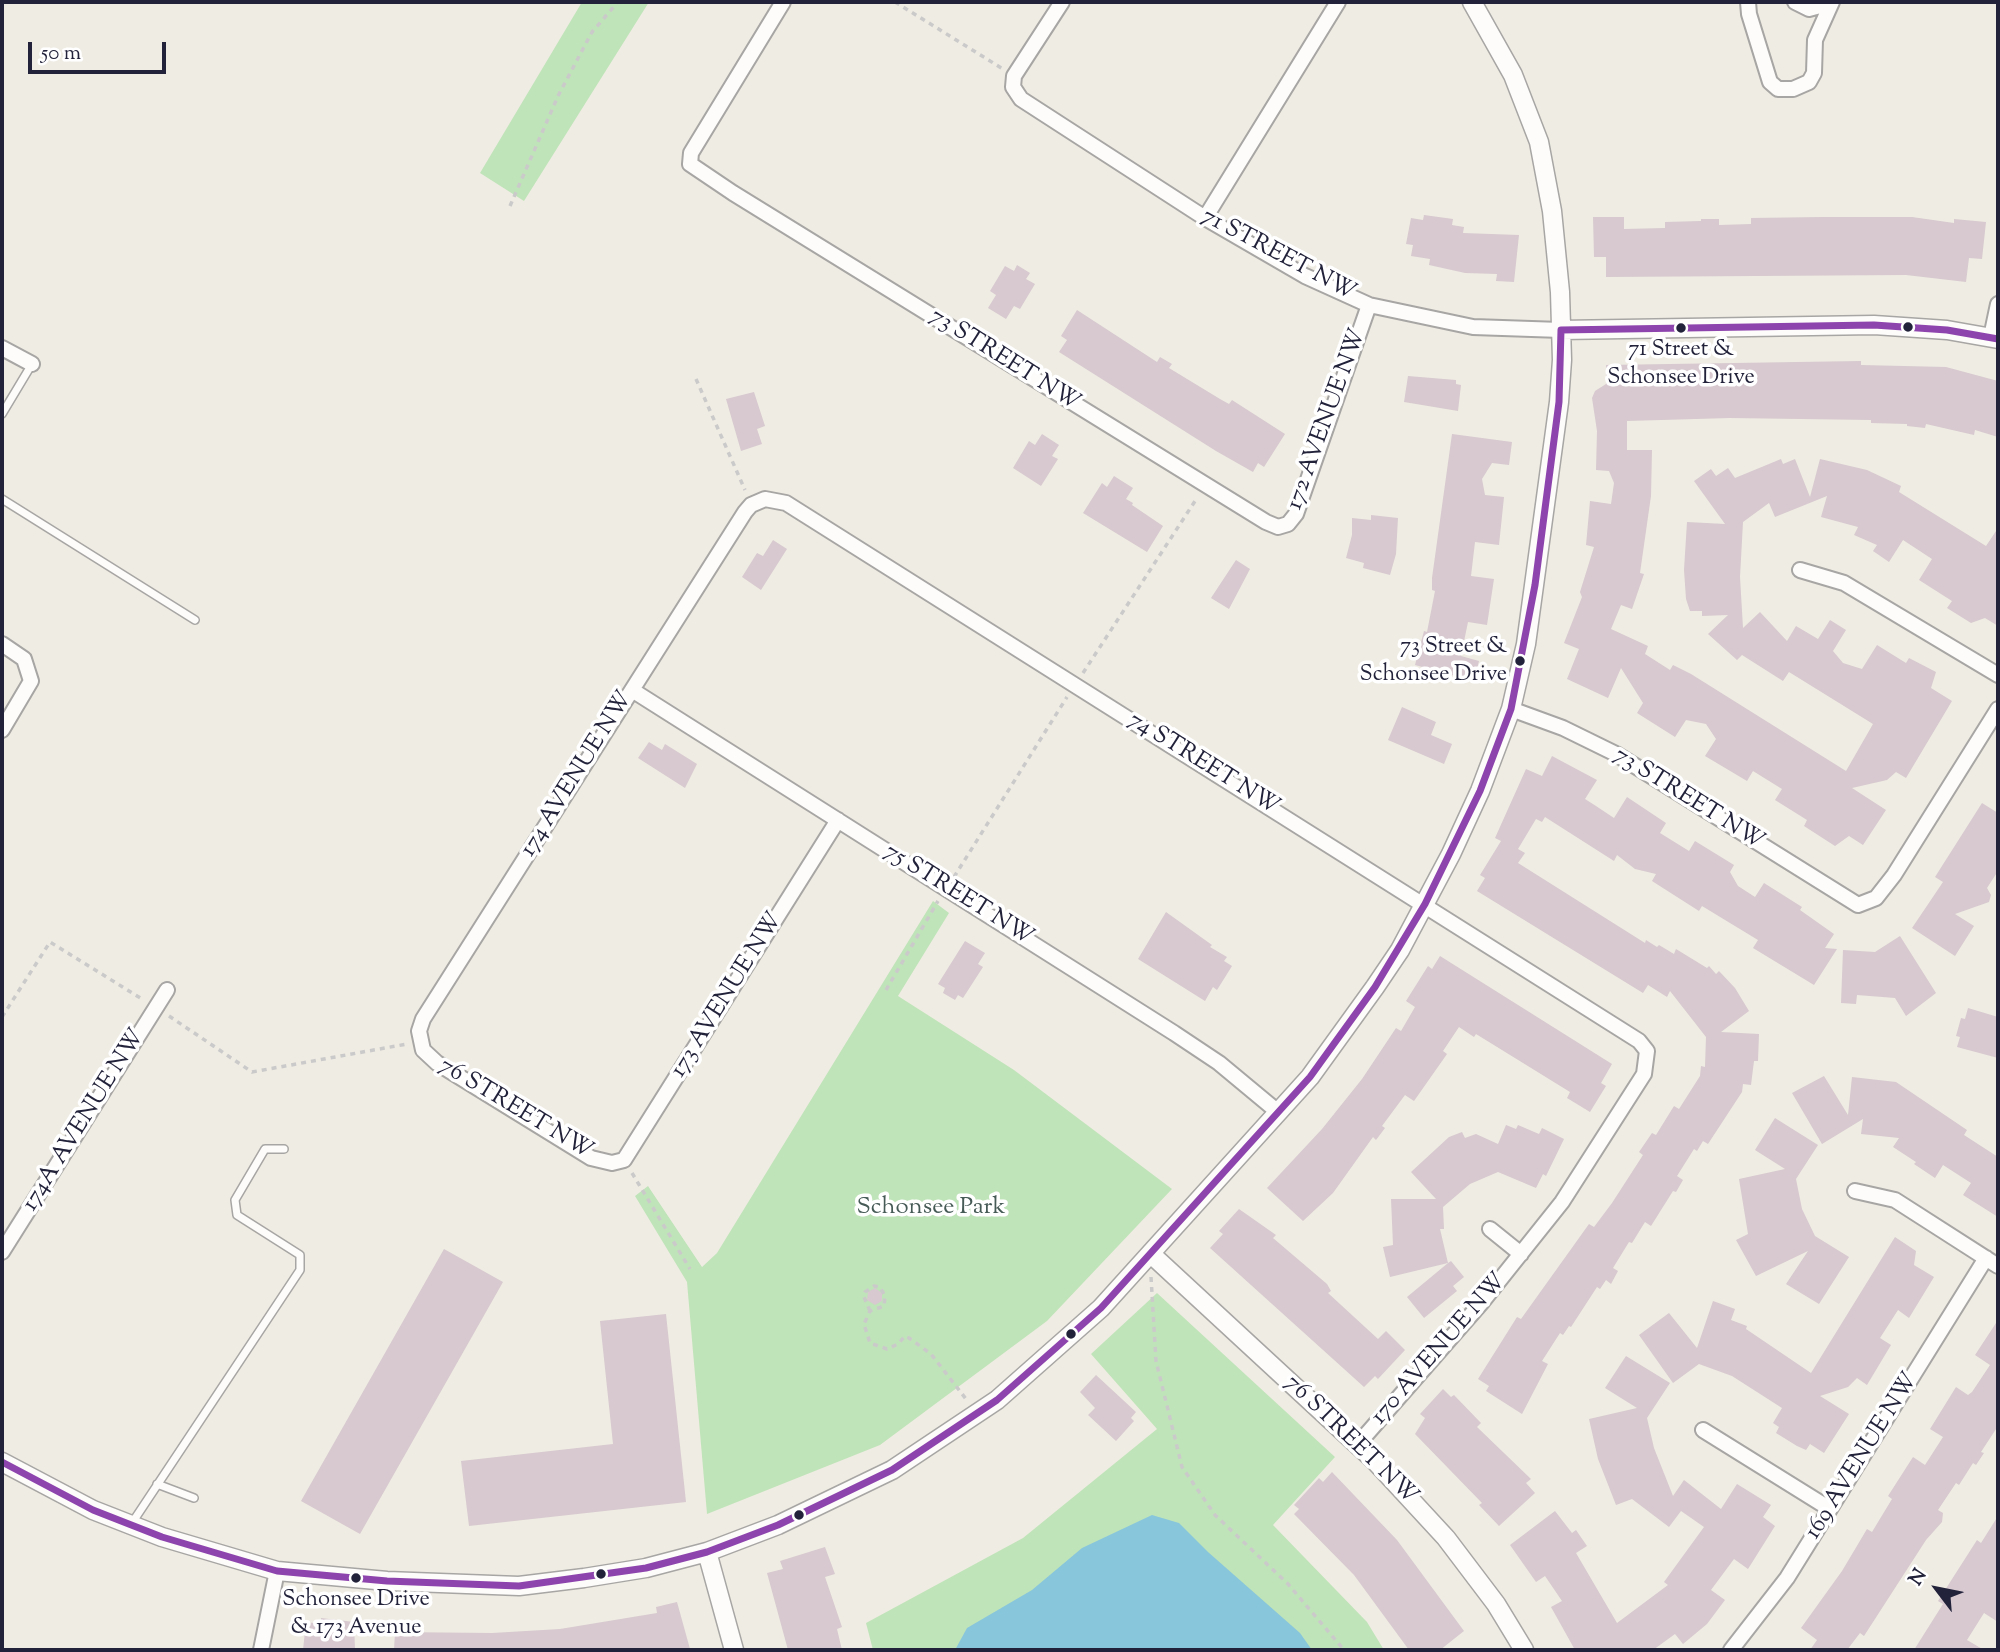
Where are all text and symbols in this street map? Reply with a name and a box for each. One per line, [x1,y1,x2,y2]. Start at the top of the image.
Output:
scale bar [32,28,170,72]
text: 50 m [41,39,81,69]
street label: 71 STREET NW [1196,203,1360,309]
street label: 73 STREET NW [923,303,1085,419]
unlabelled marker [1901,320,1915,334]
marker: 71 Street & Schonsee Drive [1674,321,1688,335]
street label: 172 AVENUE NW [1282,326,1374,514]
place label: 71 Street & Schonsee Drive [1607,338,1755,390]
place label: 73 Street & Schonsee Drive [1360,635,1507,686]
marker: 73 Street & Schonsee Drive [1513,654,1527,668]
street label: 174 AVENUE NW [515,687,641,863]
street label: 74 STREET NW [1122,707,1284,823]
street label: 73 STREET NW [1607,742,1769,858]
street label: 75 STREET NW [878,839,1038,953]
street label: 173 AVENUE NW [666,908,790,1084]
street label: 174A AVENUE NW [17,1025,153,1217]
street label: 76 STREET NW [433,1053,597,1167]
park label: Schonsee Park [857,1195,1005,1223]
street label: 170 AVENUE NW [1366,1268,1514,1432]
unlabelled marker [1064,1327,1078,1341]
street label: 169 AVENUE NW [1800,1368,1926,1546]
street label: 76 STREET NW [1277,1370,1423,1512]
unlabelled marker [792,1508,806,1522]
north arrow [1902,1554,1972,1624]
text: N [1903,1564,1934,1591]
unlabelled marker [594,1567,608,1581]
marker: Schonsee Drive & 173 Avenue [349,1571,363,1585]
place label: Schonsee Drive & 173 Avenue [282,1588,430,1640]

